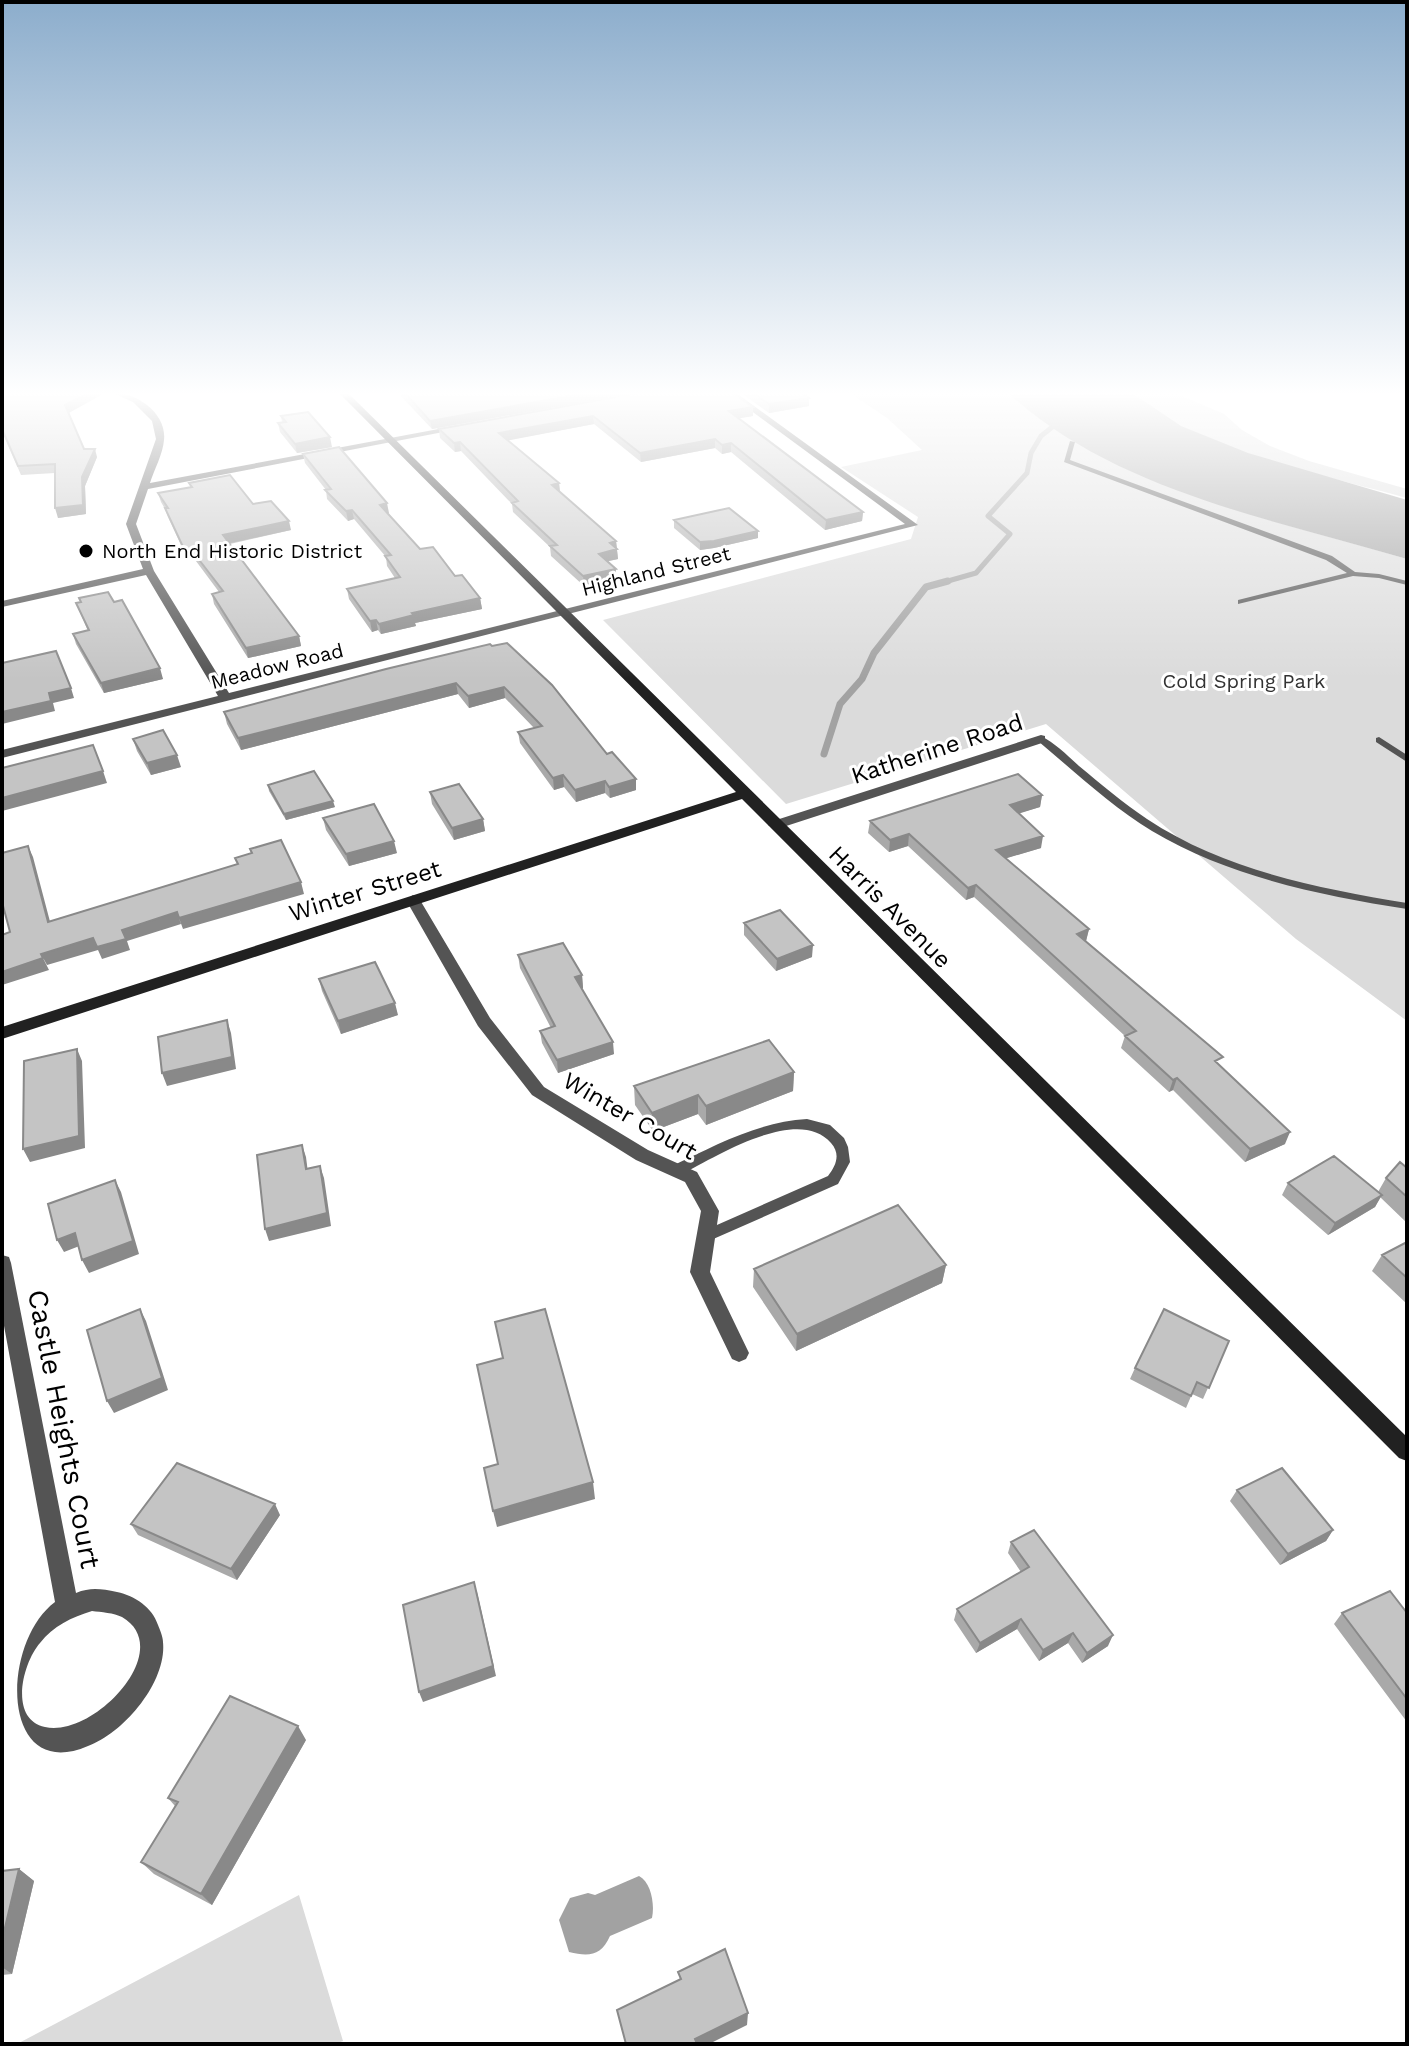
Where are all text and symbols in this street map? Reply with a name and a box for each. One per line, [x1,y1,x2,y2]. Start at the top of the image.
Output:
place label: North End Historic District [102,539,363,563]
street label: Highland Street [579,541,733,601]
marker: North End Historic District [77,542,95,560]
street label: Meadow Road [208,638,346,694]
park label: Cold Spring Park [1163,669,1325,693]
street label: Katherine Road [848,708,1026,790]
street label: Harris Avenue [823,840,957,974]
street label: Winter Street [285,855,445,927]
street label: Winter Court [558,1066,702,1166]
street label: Castle Heights Court [21,1287,107,1572]

